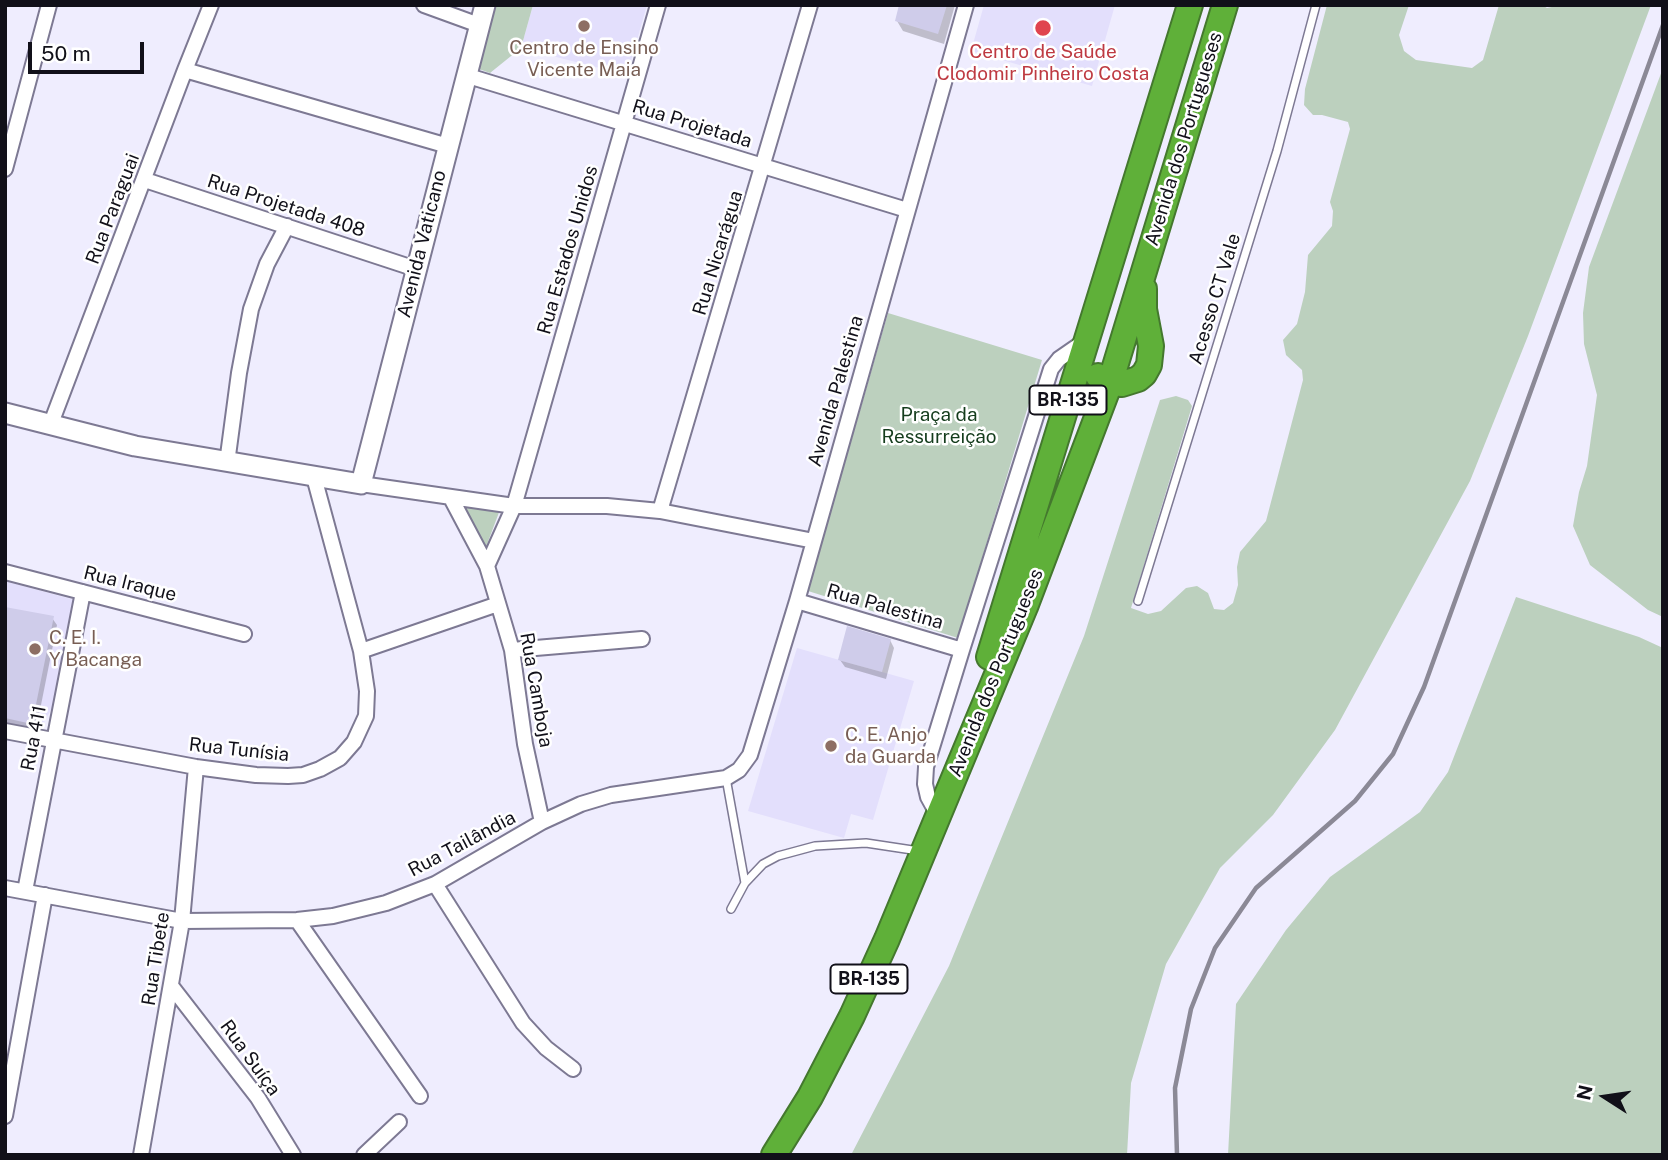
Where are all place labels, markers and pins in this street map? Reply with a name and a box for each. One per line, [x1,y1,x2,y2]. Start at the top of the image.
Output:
marker: Centro de Ensino Vicente Maia [576,18,592,34]
marker: Centro de Saúde Clodomir Pinheiro Costa [1033,18,1053,38]
place label: Centro de Ensino Vicente Maia [509,37,659,81]
place label: Centro de Saúde Clodomir Pinheiro Costa [937,41,1149,85]
place label: C. E. I. Y Bacanga [49,627,142,671]
marker: C. E. I. Y Bacanga [27,641,43,657]
place label: C. E. Anjo da Guarda [845,724,936,768]
marker: C. E. Anjo da Guarda [823,738,839,754]

